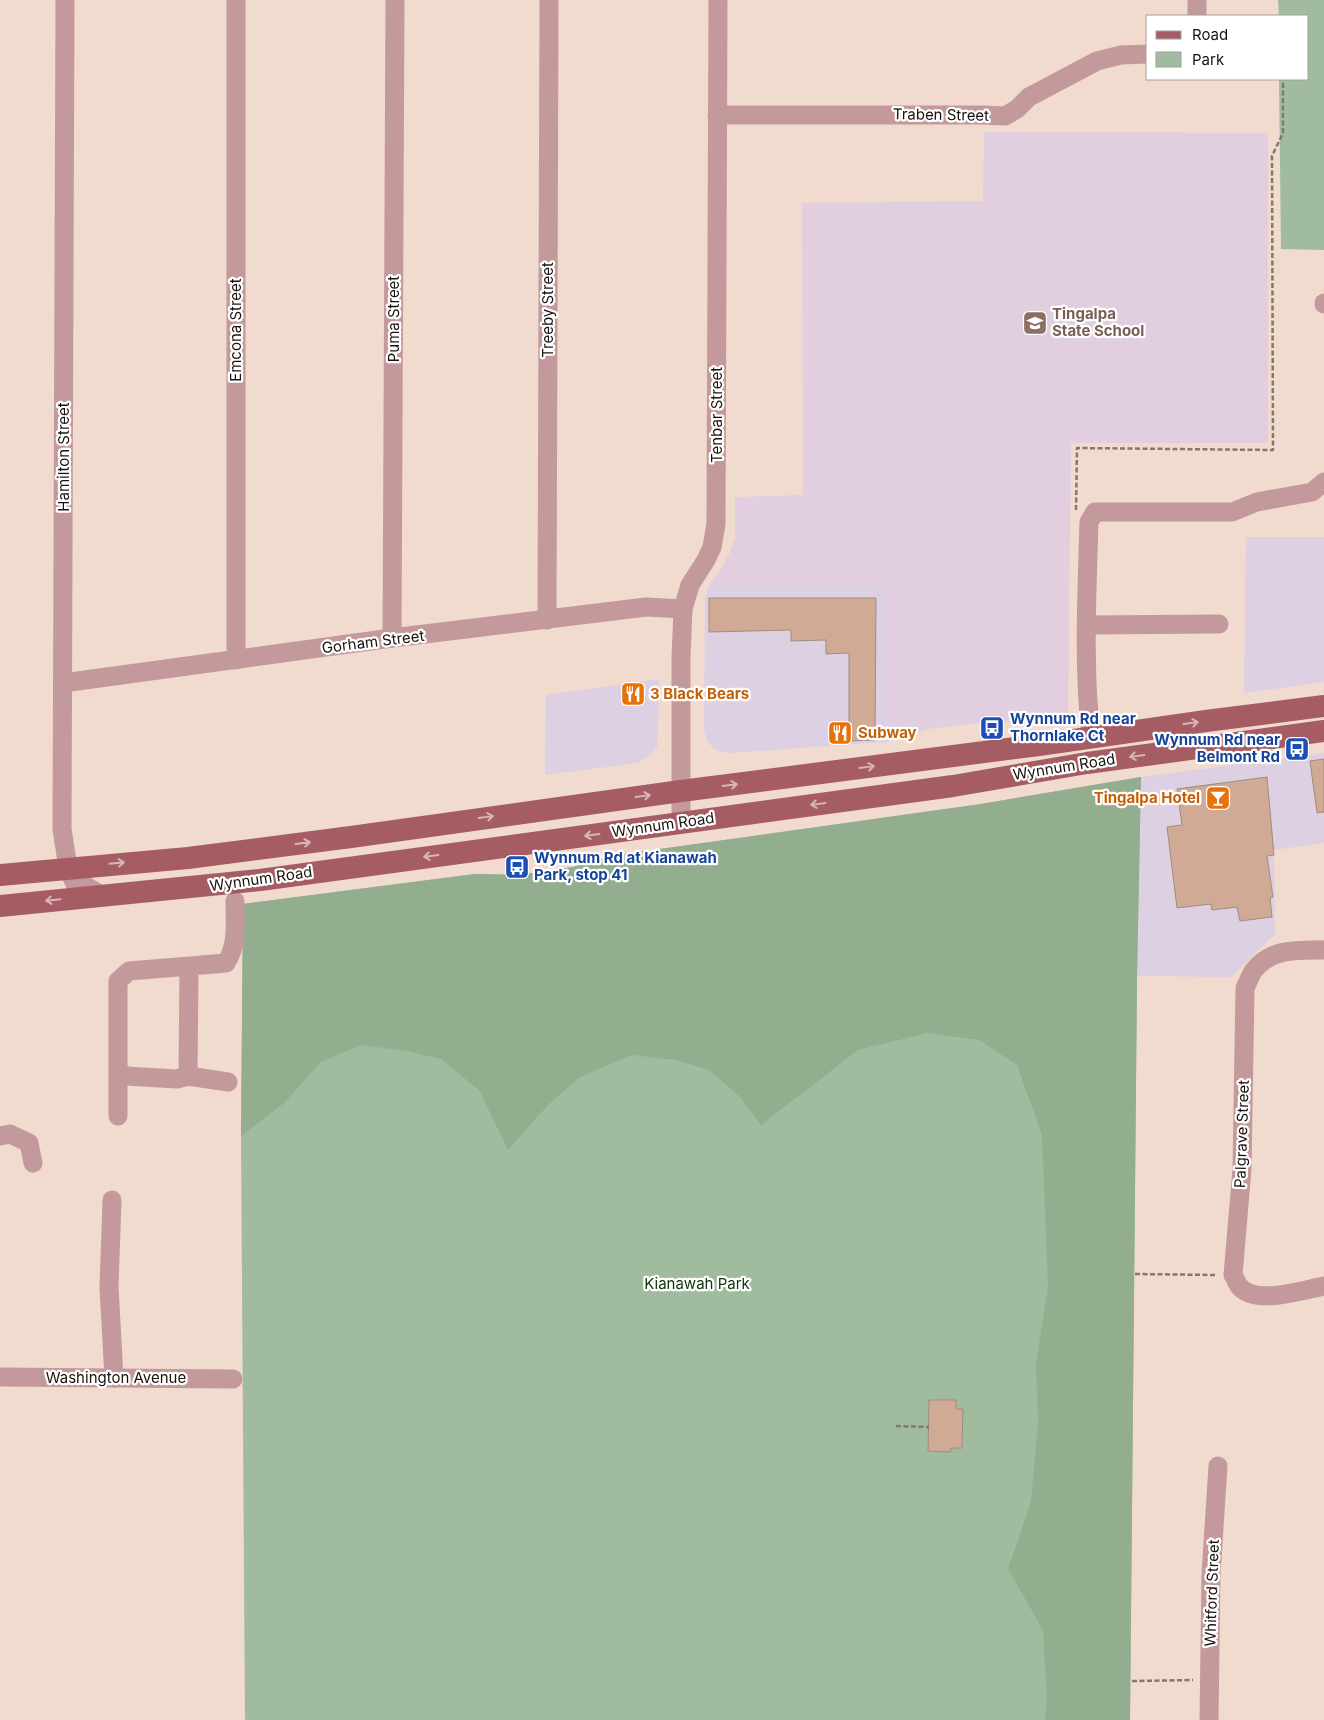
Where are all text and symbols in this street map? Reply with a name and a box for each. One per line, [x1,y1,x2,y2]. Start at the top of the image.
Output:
legend [1146,15,1309,80]
text: Road [1192,25,1228,44]
text: Park [1192,50,1225,69]
street label: Traben Street [893,104,989,125]
street label: Treeby Street [538,262,557,358]
street label: Puma Street [384,276,403,362]
street label: Emcona Street [226,278,245,382]
place label: Tingalpa State School [1052,304,1144,340]
school or university icon: Tingalpa State School [1022,310,1048,336]
street label: Tenbar Street [707,367,726,463]
street label: Hamilton Street [54,402,73,512]
street label: Gorham Street [321,626,425,657]
restaurant icon: 3 Black Bears [620,681,646,707]
place label: 3 Black Bears [650,684,749,703]
place label: Wynnum Rd near Thornlake Ct [1010,709,1136,745]
bus stop icon: Wynnum Rd near Thornlake Ct [979,715,1005,741]
one-way arrow [1183,717,1199,727]
restaurant icon: Subway [827,720,853,746]
place label: Subway [858,723,917,742]
place label: Wynnum Rd near Belmont Rd [1154,730,1280,766]
bus stop icon: Wynnum Rd near Belmont Rd [1284,736,1310,762]
street label: Wynnum Road [1011,749,1116,784]
one-way arrow [1129,751,1145,761]
one-way arrow [859,762,875,772]
one-way arrow [721,780,737,790]
bar icon: Tingalpa Hotel [1205,785,1231,811]
place label: Tingalpa Hotel [1094,788,1200,807]
one-way arrow [635,791,651,801]
one-way arrow [811,800,827,810]
street label: Wynnum Road [610,808,715,841]
one-way arrow [478,812,494,822]
one-way arrow [584,830,600,840]
one-way arrow [295,838,311,848]
place label: Wynnum Rd at Kianawah Park, stop 41 [534,848,717,884]
one-way arrow [423,851,439,861]
bus stop icon: Wynnum Rd at Kianawah Park, stop 41 [504,854,530,880]
one-way arrow [109,858,125,868]
street label: Wynnum Road [208,862,313,895]
one-way arrow [45,895,61,905]
street label: Palgrave Street [1230,1080,1253,1188]
park label: Kianawah Park [644,1274,751,1293]
street label: Washington Avenue [46,1368,186,1387]
street label: Whitford Street [1200,1539,1223,1647]

